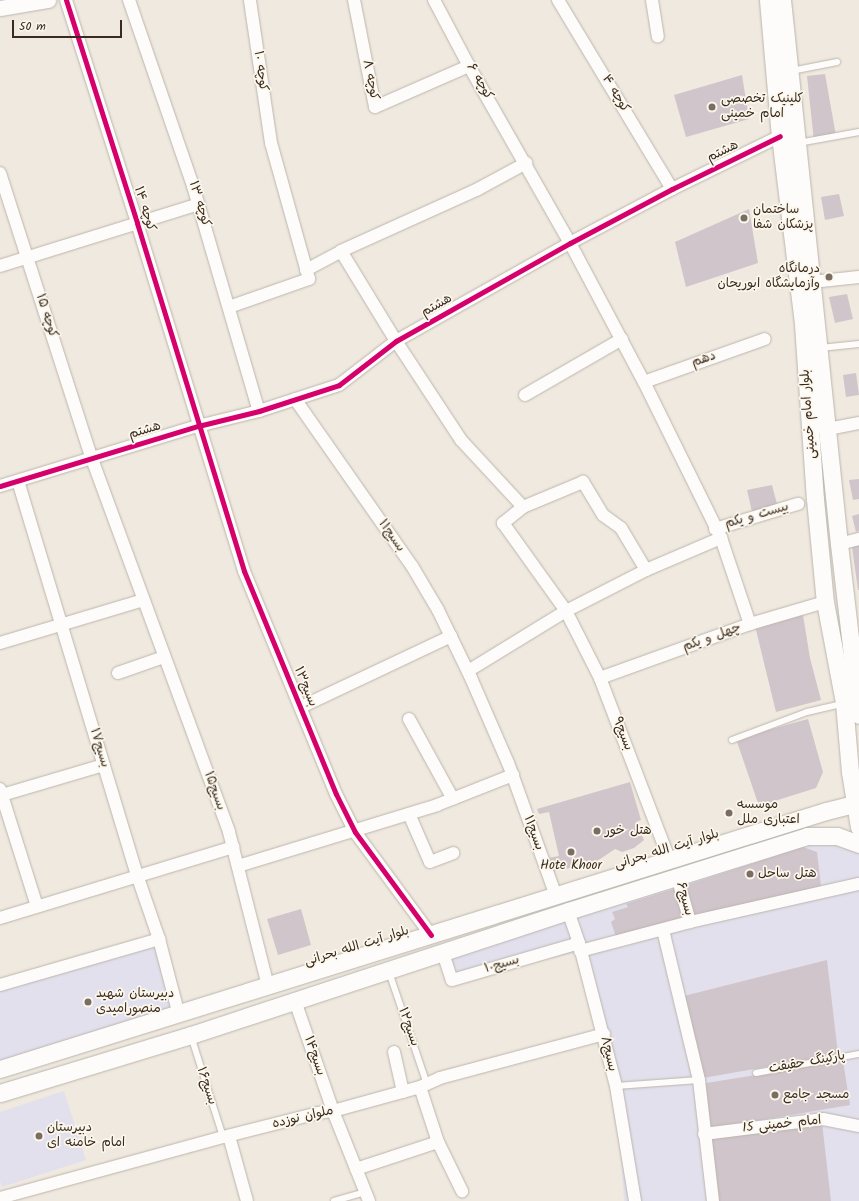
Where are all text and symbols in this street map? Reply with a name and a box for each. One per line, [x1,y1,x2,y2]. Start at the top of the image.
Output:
scale bar [14,12,124,38]
text: 50 m [19,17,46,36]
street label: کوچه ۱۰ [249,50,271,92]
street label: کوچه ۸ [358,58,382,102]
street label: کوچه ۶ [462,61,496,103]
street label: کوچه ۴ [598,72,632,116]
place label: کلینیک تخصصی امام خمینی [721,92,803,123]
marker: کلینیک تخصصی امام خمینی [706,101,718,113]
street label: هشتم [705,138,741,166]
street label: کوچه ۱۳ [185,179,213,229]
street label: کوچه ۱۴ [130,185,158,233]
place label: ساختمان پزشکان شفا [753,203,813,234]
marker: ساختمان پزشکان شفا [738,212,750,224]
place label: درمانگاه وآزمایشگاه ابوریحان [717,262,820,293]
marker: درمانگاه وآزمایشگاه ابوریحان [823,271,835,283]
street label: هشتم [419,291,455,321]
street label: کوچه ۱۵ [32,292,60,340]
street label: دهم [690,349,718,371]
street label: بلوار امام خمینی [798,369,820,459]
street label: هشتم [127,419,163,443]
street label: بیست و یکم [723,499,791,533]
street label: بسیج۱۱ [374,517,408,555]
street label: چهل و یکم [681,620,743,656]
street label: بسیج۱۳ [290,665,320,709]
street label: بسیج۹ [609,715,635,753]
street label: بسیج۱۷ [86,726,112,770]
street label: بسیج۱۵ [200,769,228,813]
place label: موسسه اعتباری ملل [737,798,800,829]
marker: موسسه اعتباری ملل [724,808,734,818]
street label: بسیج۱۱ [520,813,546,853]
place label: هتل خور [605,823,652,839]
marker: هتل خور [592,826,602,836]
street label: بلوار آیت الله بحرانی [613,827,721,873]
marker: Hote Khoor [566,847,576,857]
place label: Hote Khoor [540,858,602,874]
place label: هتل ساحل [758,866,816,882]
marker: هتل ساحل [745,869,755,879]
street label: بسیج۶ [672,880,696,918]
street label: بلوار آیت الله بحرانی [303,924,411,970]
street label: بسیج۱۰ [483,953,521,977]
place label: دبیرستان شهید منصورامیدی [96,987,174,1018]
marker: دبیرستان شهید منصورامیدی [83,997,93,1007]
street label: بسیج۱۲ [394,1006,422,1048]
street label: بسیج۱۴ [300,1034,328,1078]
street label: بسیج۸ [596,1035,620,1073]
street label: پارکینگ حقیقت [768,1049,846,1077]
street label: بسیج۱۶ [193,1065,219,1107]
place label: مسجد جامع [783,1087,849,1103]
marker: مسجد جامع [770,1090,780,1100]
street label: ملوان نوزده [271,1103,335,1133]
street label: امام خمینی 15 [742,1113,822,1137]
place label: دبیرستان امام خامنه ای [47,1121,125,1152]
marker: دبیرستان امام خامنه ای [34,1131,44,1141]

